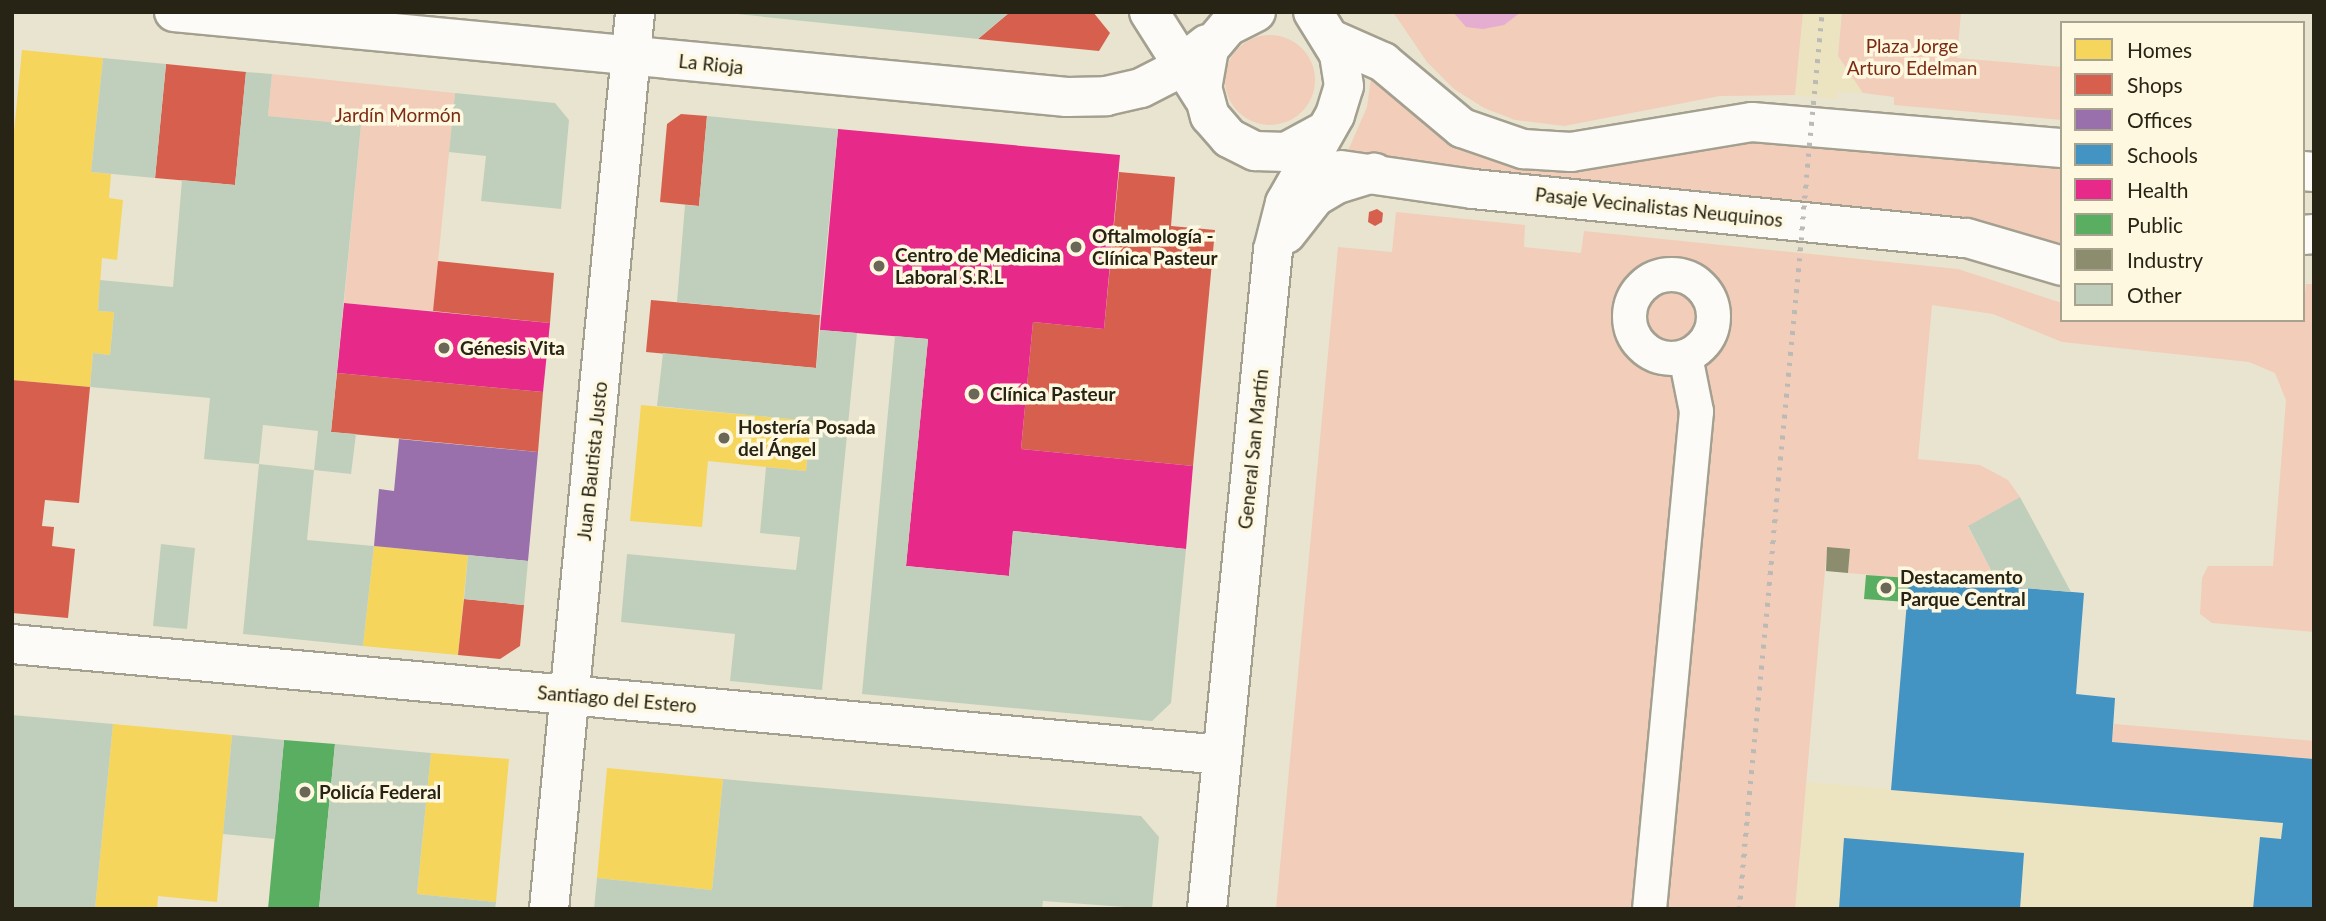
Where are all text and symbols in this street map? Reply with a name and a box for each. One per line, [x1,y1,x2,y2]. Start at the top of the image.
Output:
legend [2060,21,2305,322]
park label: Plaza Jorge Arturo Edelman [1847,35,1977,79]
text: Homes [2127,37,2192,62]
street label: La Rioja [677,49,745,79]
text: Shops [2127,72,2183,97]
park label: Jardín Mormón [335,104,461,126]
text: Offices [2127,107,2192,132]
text: Schools [2127,142,2198,167]
text: Health [2127,177,2188,202]
street label: Pasaje Vecinalistas Neuquinos [1534,183,1784,231]
text: Public [2127,212,2183,237]
place label: Oftalmología - Clínica Pasteur [1092,225,1217,269]
marker: Oftalmología - Clínica Pasteur [1066,237,1086,257]
place label: Centro de Medicina Laboral S.R.L [895,244,1061,288]
text: Industry [2127,247,2203,272]
marker: Centro de Medicina Laboral S.R.L [869,256,889,276]
text: Other [2127,282,2182,307]
place label: Génesis Vita [460,337,566,359]
marker: Génesis Vita [434,338,454,358]
street label: General San Martín [1233,368,1273,530]
street label: Juan Bautista Justo [572,380,612,542]
place label: Clínica Pasteur [990,383,1115,405]
marker: Clínica Pasteur [964,384,984,404]
place label: Hostería Posada del Ángel [738,416,876,460]
marker: Hostería Posada del Ángel [716,430,732,446]
place label: Destacamento Parque Central [1900,566,2026,610]
marker: Destacamento Parque Central [1878,580,1894,596]
street label: Santiago del Estero [536,681,698,717]
place label: Policía Federal [319,781,441,803]
marker: Policía Federal [297,784,313,800]

